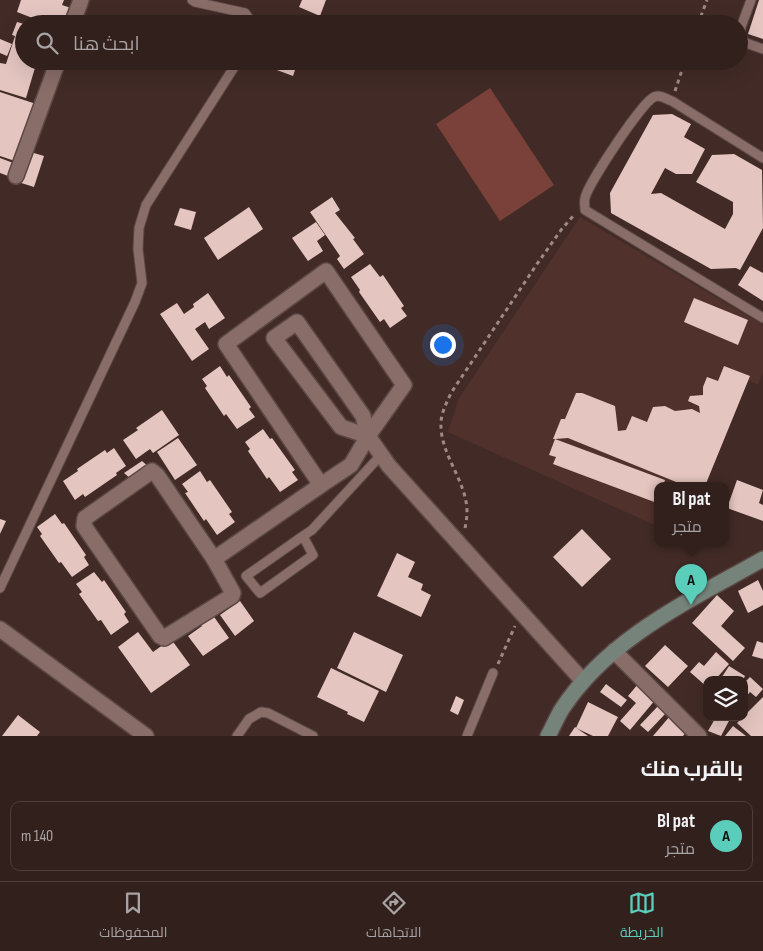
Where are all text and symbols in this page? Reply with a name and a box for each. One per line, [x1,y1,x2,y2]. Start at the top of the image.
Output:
search box [15,15,748,70]
icon: search [33,29,61,57]
text: ابحث هنا [73,33,140,56]
your location [430,332,456,358]
popup [654,482,729,547]
text: Bl pat [672,488,711,511]
text: متجر [672,518,702,537]
pin: A [675,564,707,605]
map controls [703,676,748,721]
button: layers [703,676,748,721]
text: بالقرب منك [641,757,743,782]
text: Bl pat [657,810,695,833]
text: 140 m [21,827,53,846]
text: A [722,827,730,846]
text: متجر [666,840,695,859]
tab: المحفوظات [99,889,167,945]
tab: الاتجاهات [366,889,421,945]
tab: الخريطة [620,889,664,945]

